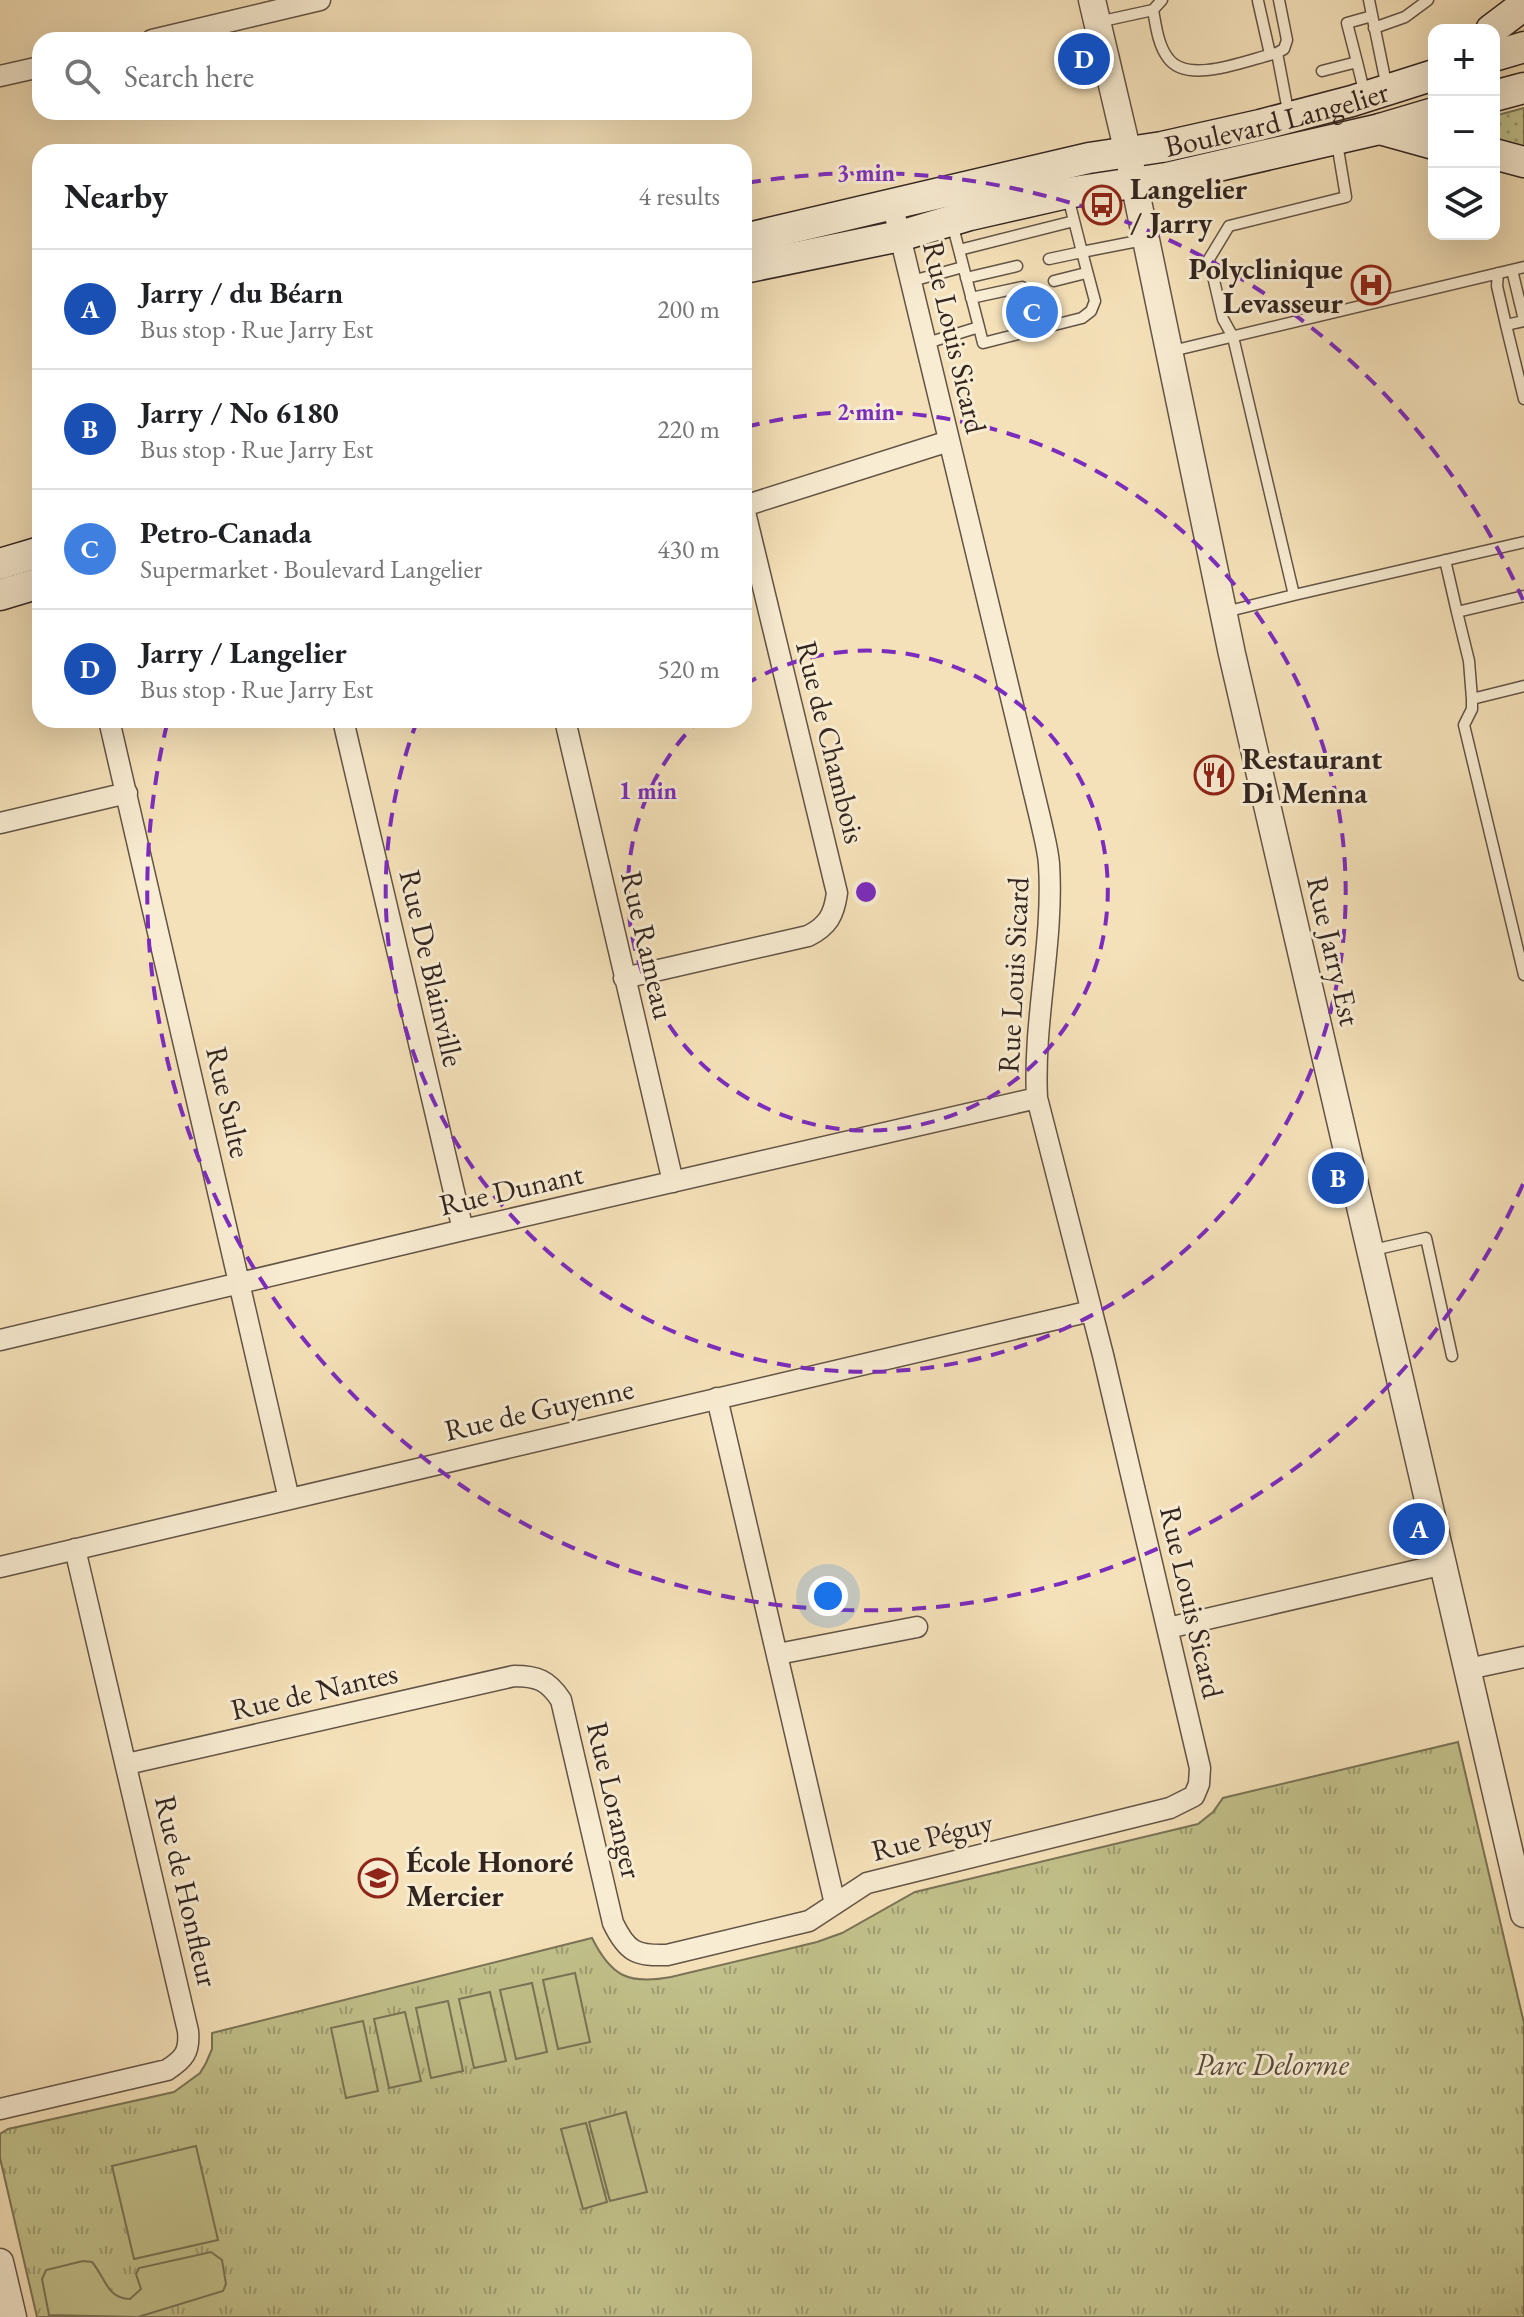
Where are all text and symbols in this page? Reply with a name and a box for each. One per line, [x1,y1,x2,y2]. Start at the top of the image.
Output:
map controls [1428,24,1500,240]
button: + [1428,24,1500,96]
pin: D [1058,29,1110,89]
search box [32,32,752,120]
icon: search [60,54,104,98]
text: Search here [124,57,254,96]
street label: Boulevard Langelier [1161,71,1393,165]
button: − [1428,96,1500,168]
text: 3 min [837,157,896,188]
button: layers [1428,168,1500,240]
place label: Langelier / Jarry [1130,169,1248,242]
text: Nearby [64,174,168,218]
text: 4 results [639,179,720,213]
bus stop icon: Langelier / Jarry [1081,184,1123,226]
street label: Rue Louis Sicard [914,237,996,438]
place label: Polyclinique Levasseur [1188,249,1344,322]
hospital icon: Polyclinique Levasseur [1350,264,1392,306]
text: Jarry / du Béarn [140,273,343,312]
pin: C [1006,282,1058,342]
text: A [81,292,99,326]
text: 200 m [657,292,720,326]
text: Bus stop · Rue Jarry Est [140,312,373,346]
text: Jarry / No 6180 [140,393,339,432]
text: 2 min [837,396,896,427]
text: B [82,412,98,446]
text: 220 m [657,412,720,446]
text: Bus stop · Rue Jarry Est [140,432,373,466]
text: Petro-Canada [140,513,312,552]
text: C [81,532,99,566]
text: 430 m [657,532,720,566]
text: Supermarket · Boulevard Langelier [140,552,482,586]
text: Jarry / Langelier [140,633,347,672]
street label: Rue de Chambois [787,637,875,847]
text: D [80,652,100,686]
text: 520 m [657,652,720,686]
text: Bus stop · Rue Jarry Est [140,672,373,706]
place label: Restaurant Di Menna [1242,739,1383,812]
restaurant icon: Restaurant Di Menna [1193,754,1235,796]
text: 1 min [619,775,678,806]
street label: Rue De Blainville [390,866,474,1070]
street label: Rue Rameau [612,867,684,1023]
street label: Rue Jarry Est [1298,872,1370,1030]
street label: Rue Louis Sicard [988,875,1038,1074]
centre of rings [852,878,880,906]
street label: Rue Sulte [197,1043,261,1161]
pin: B [1312,1148,1364,1208]
street label: Rue Dunant [435,1153,587,1224]
street label: Rue de Guyenne [441,1368,637,1450]
pin: A [1393,1499,1445,1559]
street label: Rue Louis Sicard [1151,1502,1233,1703]
your location [808,1576,848,1616]
street label: Rue de Nantes [227,1653,401,1729]
street label: Rue Loranger [578,1718,652,1882]
street label: Rue de Honfleur [146,1791,228,1991]
street label: Rue Péguy [867,1802,998,1870]
place label: École Honoré Mercier [406,1842,573,1915]
school or university icon: École Honoré Mercier [357,1857,399,1899]
park label: Parc Delorme [1195,2045,1350,2084]

